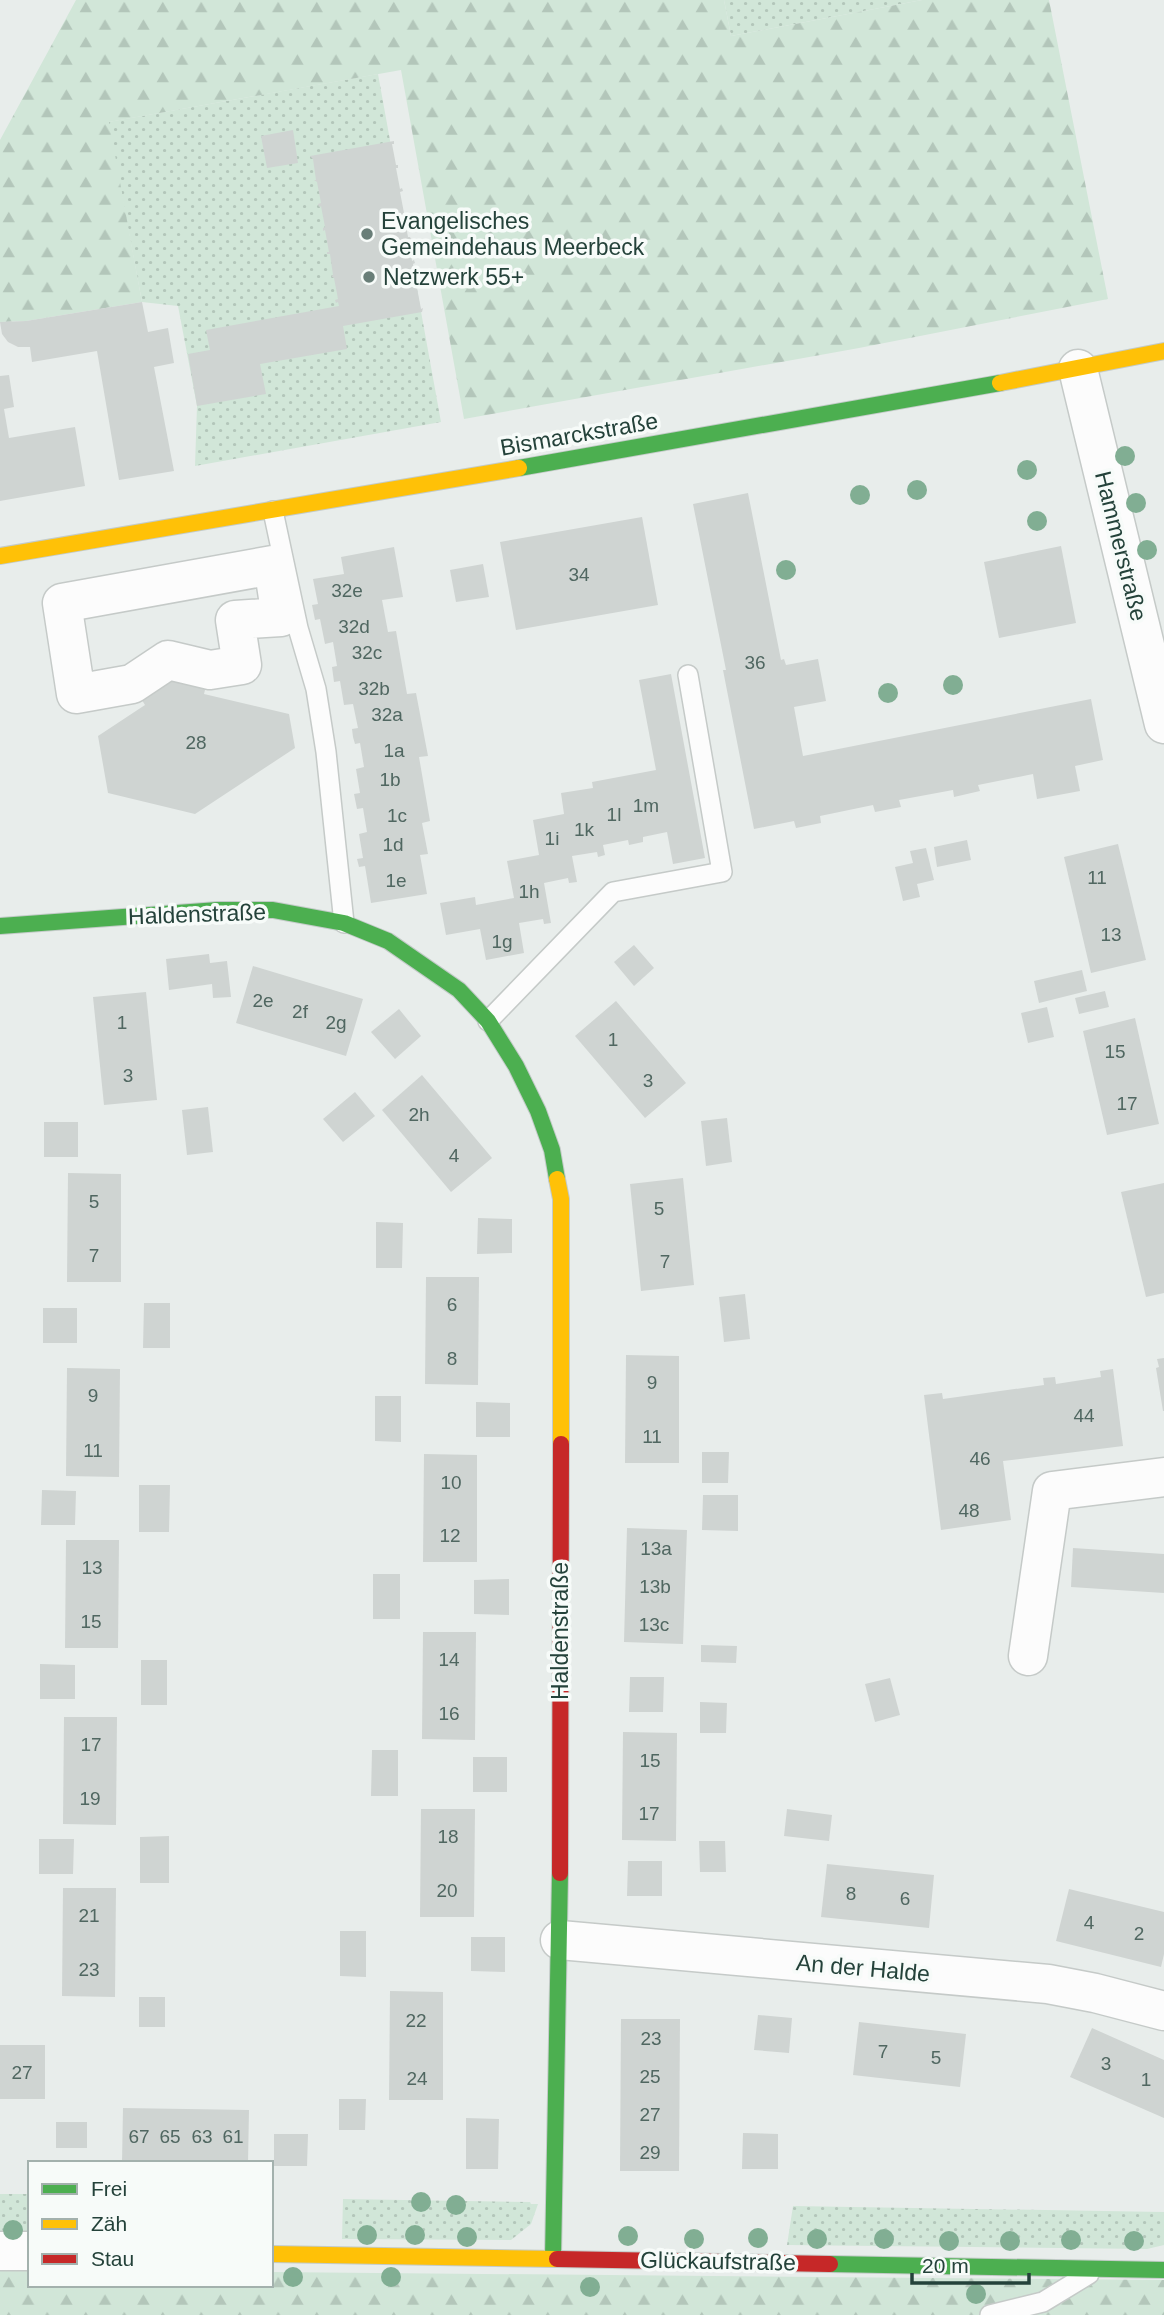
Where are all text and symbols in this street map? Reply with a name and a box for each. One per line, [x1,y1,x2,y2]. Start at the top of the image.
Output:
place label: Evangelisches Gemeindehaus Meerbeck [381,208,645,260]
marker: Evangelisches Gemeindehaus Meerbeck [359,226,375,242]
place label: Netzwerk 55+ [383,264,524,290]
marker: Netzwerk 55+ [361,269,377,285]
street label: Bismarckstraße [498,407,660,461]
street label: Hammerstraße [1090,468,1152,624]
house number: 34 [568,564,590,585]
house number: 32e [331,580,363,601]
house number: 32d [338,616,370,637]
house number: 32c [352,642,382,663]
house number: 36 [744,652,766,673]
house number: 32b [358,678,390,699]
house number: 32a [371,704,403,725]
house number: 28 [185,732,207,753]
house number: 1a [383,740,405,761]
house number: 1b [379,769,401,790]
house number: 1m [633,795,659,816]
house number: 1l [607,804,621,825]
house number: 1c [387,805,407,826]
house number: 1k [574,819,595,840]
house number: 1i [545,828,559,849]
house number: 1d [382,834,404,855]
house number: 11 [1087,867,1107,888]
house number: 1e [385,870,407,891]
house number: 1h [518,881,540,902]
street label: Haldenstraße [128,899,266,929]
house number: 13 [1100,924,1122,945]
house number: 1g [491,931,513,952]
house number: 2e [252,990,274,1011]
house number: 2f [292,1001,309,1022]
house number: 1 [117,1012,127,1033]
house number: 2g [325,1012,347,1033]
house number: 1 [608,1029,618,1050]
house number: 15 [1104,1041,1126,1062]
house number: 3 [123,1065,133,1086]
house number: 3 [643,1070,653,1091]
house number: 17 [1116,1093,1138,1114]
house number: 2h [408,1104,430,1125]
house number: 4 [449,1145,460,1166]
house number: 5 [89,1191,99,1212]
house number: 5 [654,1198,664,1219]
house number: 7 [89,1245,99,1266]
house number: 7 [660,1251,670,1272]
house number: 6 [447,1294,457,1315]
house number: 8 [447,1348,457,1369]
house number: 9 [647,1372,657,1393]
house number: 9 [88,1385,98,1406]
house number: 44 [1073,1405,1095,1426]
house number: 11 [642,1426,662,1447]
house number: 11 [83,1440,103,1461]
house number: 46 [969,1448,991,1469]
house number: 10 [440,1472,462,1493]
house number: 48 [958,1500,980,1521]
house number: 12 [439,1525,461,1546]
house number: 13a [640,1538,672,1559]
house number: 13 [81,1557,103,1578]
street label: Haldenstraße [547,1562,573,1700]
house number: 13b [639,1576,671,1597]
house number: 15 [80,1611,102,1632]
house number: 13c [639,1614,669,1635]
house number: 14 [438,1649,460,1670]
house number: 16 [438,1703,460,1724]
house number: 17 [80,1734,102,1755]
house number: 15 [639,1750,661,1771]
house number: 19 [79,1788,101,1809]
house number: 17 [638,1803,660,1824]
house number: 18 [437,1826,459,1847]
house number: 20 [436,1880,458,1901]
house number: 8 [846,1883,856,1904]
house number: 6 [900,1888,910,1909]
house number: 21 [78,1905,100,1926]
house number: 4 [1084,1912,1095,1933]
house number: 2 [1134,1923,1144,1944]
street label: An der Halde [795,1949,931,1987]
house number: 23 [78,1959,100,1980]
house number: 22 [405,2010,427,2031]
house number: 23 [640,2028,662,2049]
house number: 7 [878,2041,888,2062]
house number: 5 [931,2047,941,2068]
house number: 3 [1101,2053,1111,2074]
house number: 27 [11,2062,33,2083]
house number: 25 [639,2066,661,2087]
house number: 24 [406,2068,428,2089]
house number: 1 [1141,2069,1151,2090]
house number: 27 [639,2104,661,2125]
house number: 67 [128,2126,150,2147]
house number: 65 [159,2126,181,2147]
house number: 63 [191,2126,213,2147]
house number: 61 [222,2126,244,2147]
house number: 29 [639,2142,661,2163]
legend [28,2161,273,2287]
text: Frei [91,2177,127,2200]
text: Zäh [91,2212,127,2235]
scale bar [912,2242,1029,2286]
text: Stau [91,2247,134,2270]
street label: Glückaufstraße [640,2247,796,2275]
text: 20 m [922,2254,969,2277]

